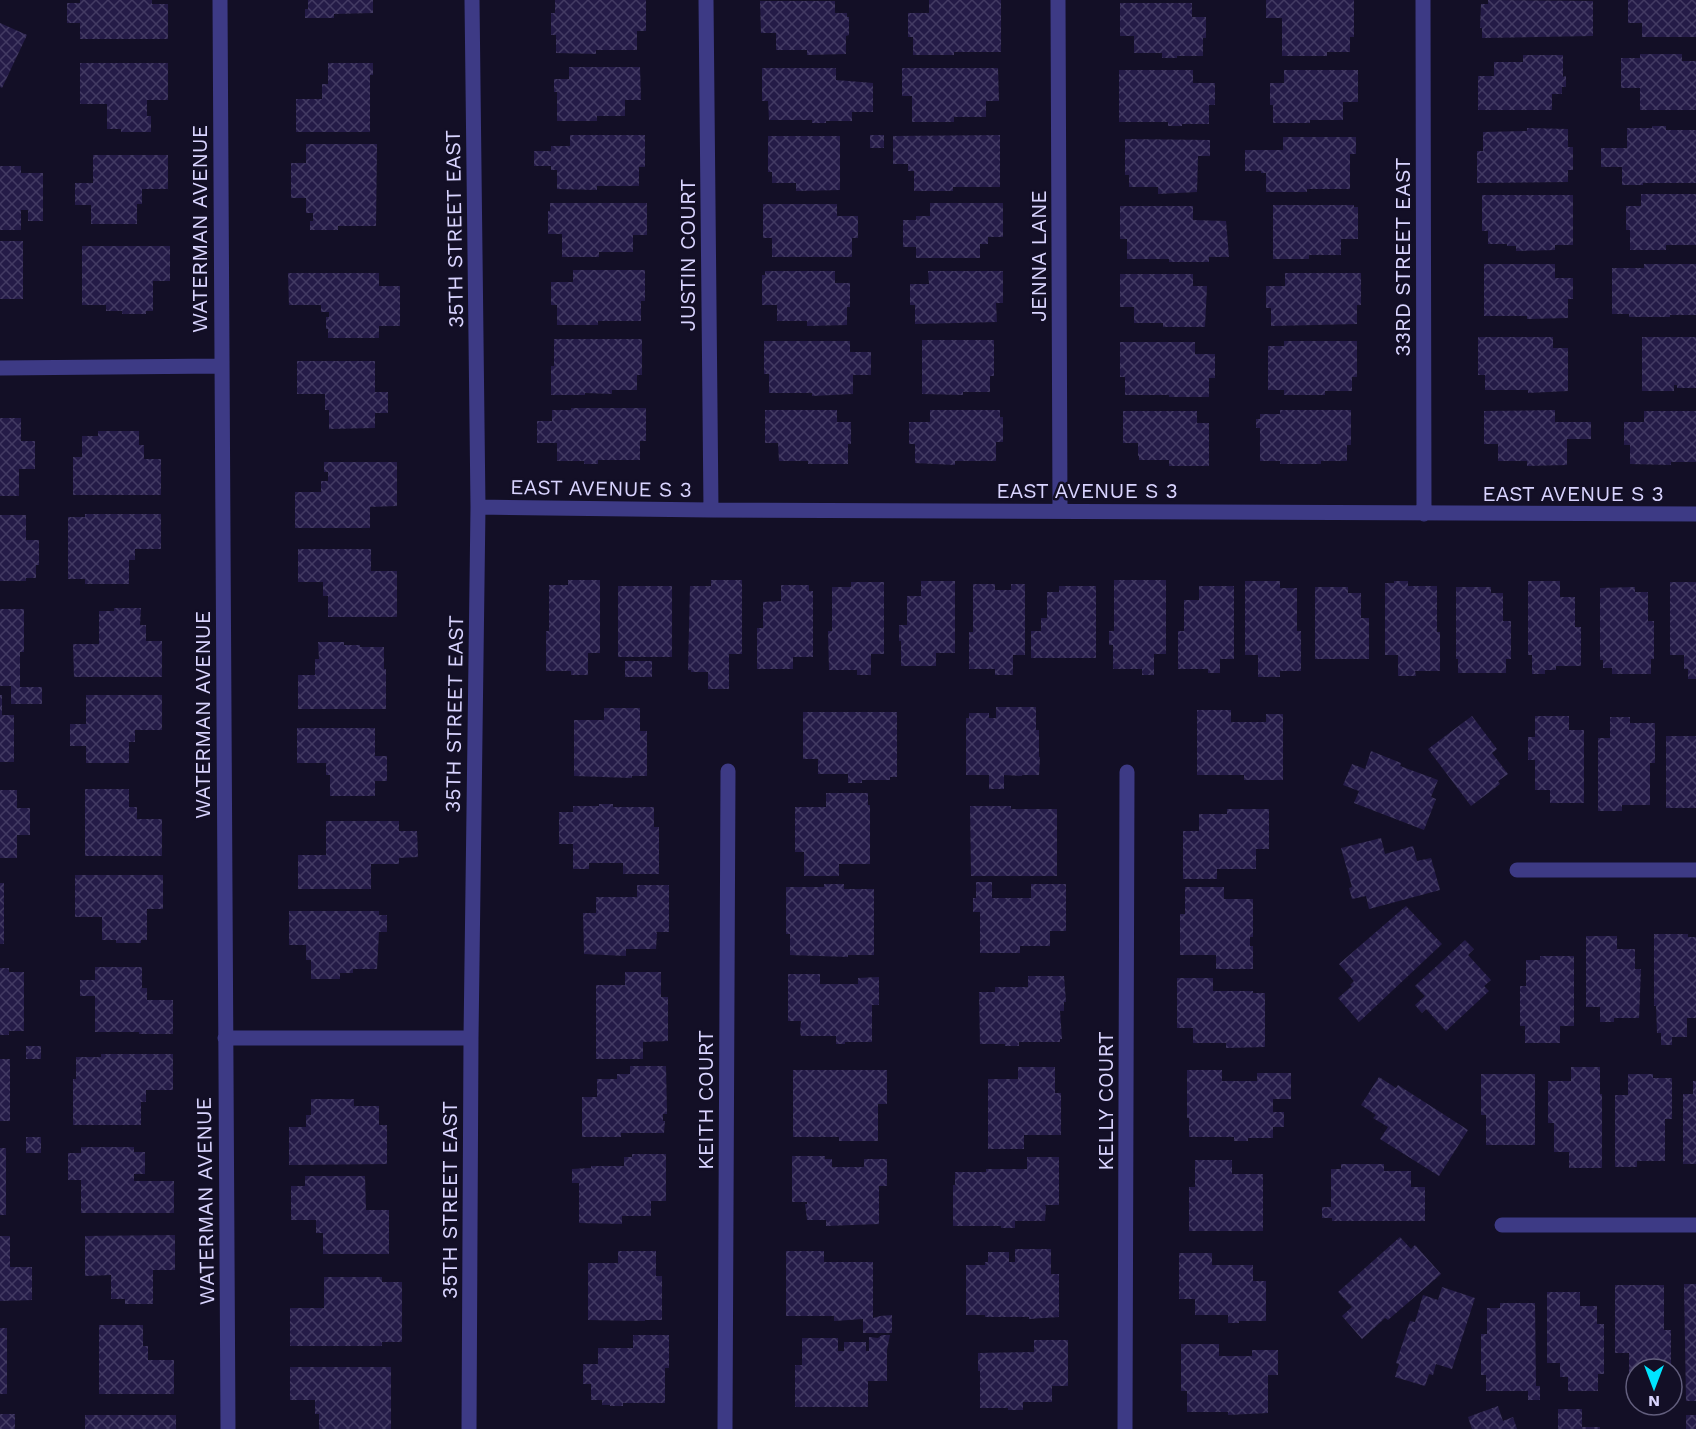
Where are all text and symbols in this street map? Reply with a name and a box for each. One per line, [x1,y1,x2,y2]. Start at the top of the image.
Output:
street label: WATERMAN AVENUE [187,125,212,333]
street label: 35TH STREET EAST [440,130,468,328]
street label: 33RD STREET EAST [1390,157,1415,356]
street label: JUSTIN COURT [675,179,700,331]
street label: JENNA LANE [1026,190,1051,322]
street label: EAST AVENUE S 3 [510,474,692,502]
street label: EAST AVENUE S 3 [996,478,1178,503]
street label: EAST AVENUE S 3 [1482,481,1664,506]
street label: WATERMAN AVENUE [190,611,215,819]
street label: 35TH STREET EAST [440,615,468,813]
street label: KEITH COURT [693,1030,718,1170]
street label: KELLY COURT [1093,1031,1118,1171]
street label: WATERMAN AVENUE [191,1097,219,1305]
street label: 35TH STREET EAST [437,1101,462,1299]
north arrow [1624,1357,1684,1417]
text: N [1648,1392,1660,1411]

